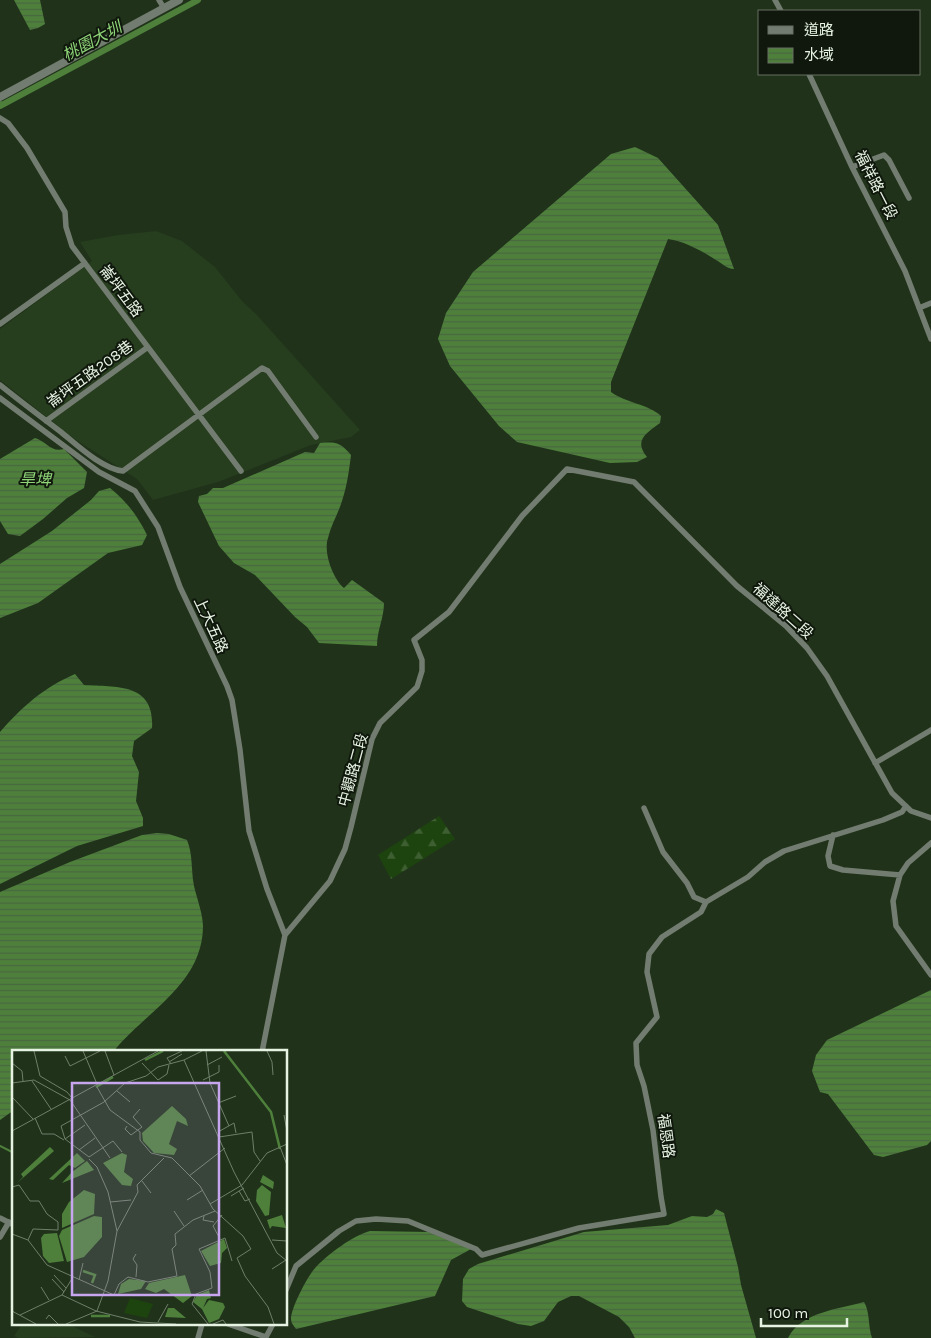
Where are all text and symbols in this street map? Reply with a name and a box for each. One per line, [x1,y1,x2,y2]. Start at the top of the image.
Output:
legend [758,10,921,75]
water label: 桃園大圳 [59,17,126,64]
text: 道路 [804,21,834,39]
text: 水域 [804,46,834,64]
street label: 福祥路一段 [851,147,901,223]
street label: 崙坪五路 [96,262,146,320]
street label: 崙坪五路208巷 [44,337,136,411]
water label: 旱埤 [19,470,53,489]
street label: 福達路二段 [749,579,817,643]
street label: 上大五路 [190,594,232,656]
street label: 中觀路二段 [335,731,371,809]
inset map [12,1050,288,1326]
street label: 福恩路 [654,1112,678,1160]
scale bar [761,1296,847,1328]
text: 100 m [768,1304,808,1322]

